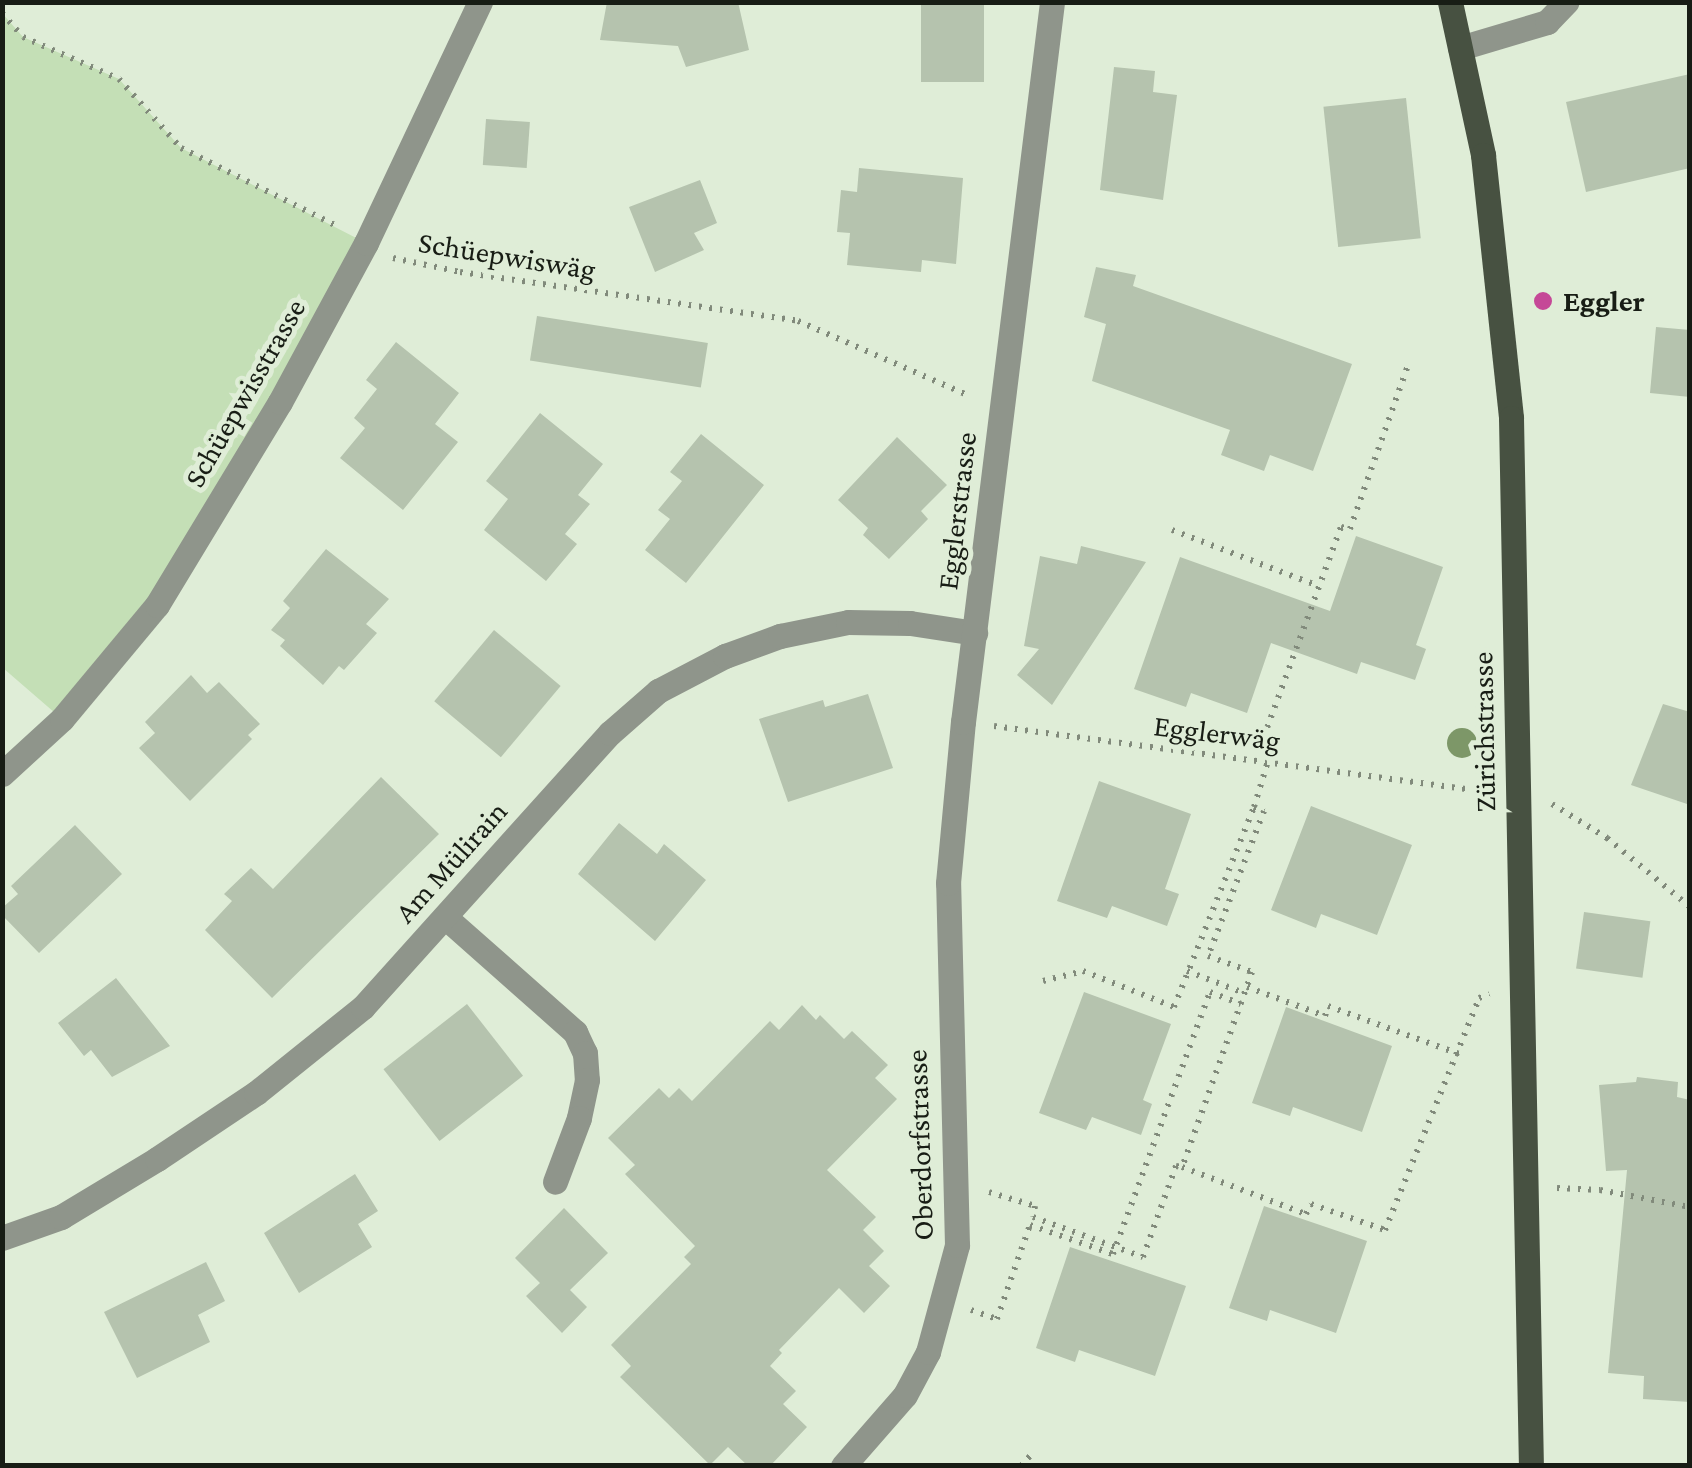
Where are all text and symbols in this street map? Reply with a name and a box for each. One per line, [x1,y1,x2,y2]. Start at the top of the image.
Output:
street label: Schüepwiswäg [416,224,598,288]
place label: Eggler [1563,283,1645,319]
marker: Eggler [1532,290,1554,312]
street label: Schüepwisstrasse [177,292,313,494]
street label: Egglerstrasse [929,430,985,592]
street label: Zürichstrasse [1465,651,1503,813]
street label: Egglerwäg [1152,707,1282,759]
street label: Am Mülirain [387,794,515,930]
street label: Oberdorfstrasse [899,1049,941,1241]

